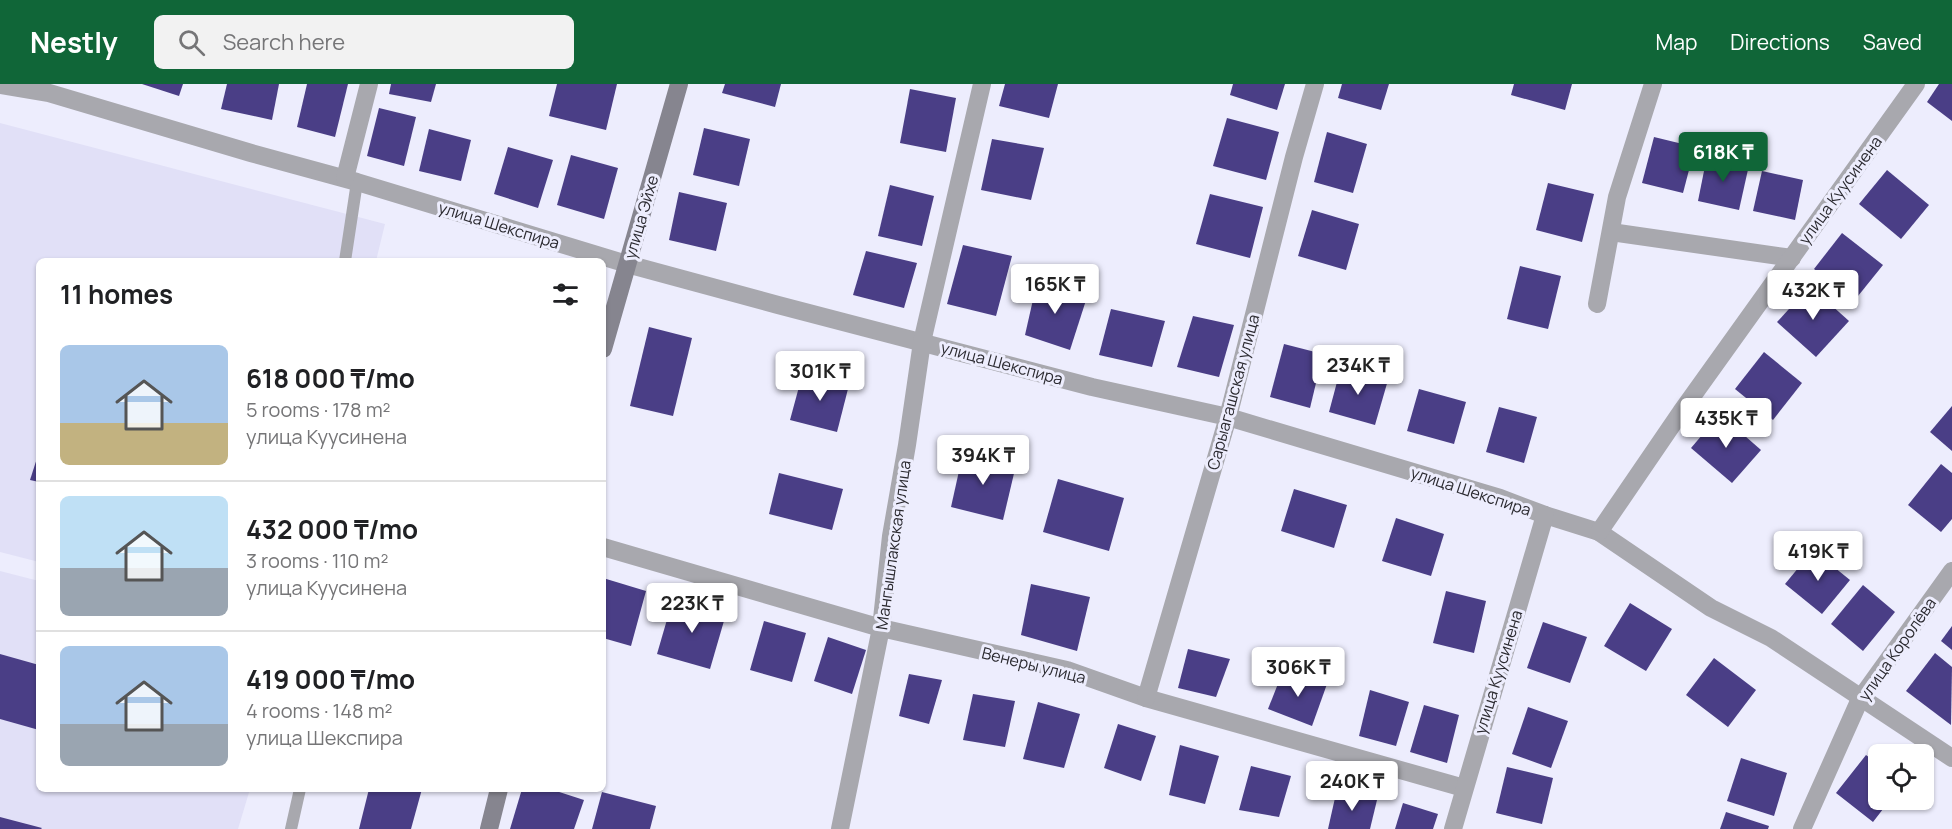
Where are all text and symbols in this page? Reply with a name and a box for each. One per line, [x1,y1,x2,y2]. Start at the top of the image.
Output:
search box [154,15,574,69]
text: Nestly [30,23,118,61]
icon: search [175,26,208,59]
text: Search here [223,27,345,57]
text: Map [1656,28,1697,56]
text: Directions [1730,28,1830,56]
text: Saved [1863,28,1922,56]
street label: улица Куусинена [1793,131,1887,249]
pin: 618K ₸ [1674,132,1772,183]
text: 618K ₸ [1693,138,1753,165]
street label: улица Эйхе [619,173,663,261]
street label: улица Шекспира [436,196,562,254]
pin: 165K ₸ [1006,264,1104,315]
text: 165K ₸ [1025,270,1085,297]
pin: 432K ₸ [1764,270,1862,321]
text: 11 homes [60,276,173,312]
text: 432K ₸ [1781,276,1845,303]
icon: filters [549,278,582,311]
street label: Сарыагашская улица [1202,312,1264,472]
street label: улица Шекспира [939,336,1065,390]
pin: 234K ₸ [1309,345,1407,396]
pin: 301K ₸ [771,351,869,402]
text: 234K ₸ [1326,351,1390,378]
text: 301K ₸ [789,357,851,384]
text: 618 000 ₸/mo [246,360,415,396]
icon: home [108,369,180,441]
text: 5 rooms · 178 m² [246,396,391,423]
pin: 435K ₸ [1677,398,1775,449]
text: 435K ₸ [1695,404,1757,431]
text: улица Куусинена [246,423,407,450]
pin: 394K ₸ [934,435,1032,486]
text: 394K ₸ [951,441,1015,468]
street label: Мангышлакская улица [870,459,916,631]
street label: улица Шекспира [1408,461,1534,521]
text: 432 000 ₸/mo [246,511,418,547]
icon: home [108,520,180,592]
pin: 419K ₸ [1769,531,1867,582]
text: 419K ₸ [1788,537,1848,564]
text: 3 rooms · 110 m² [246,547,388,574]
text: улица Куусинена [246,574,407,601]
pin: 223K ₸ [643,583,741,634]
text: 223K ₸ [661,589,723,616]
street label: улица Королёва [1853,593,1941,705]
street label: улица Куусинена [1469,607,1527,737]
street label: Венеры улица [980,641,1088,689]
pin: 306K ₸ [1249,647,1347,698]
text: 306K ₸ [1266,653,1330,680]
text: 419 000 ₸/mo [246,661,415,697]
icon: home [108,670,180,742]
text: 4 rooms · 148 m² [246,697,393,724]
text: улица Шекспира [246,724,403,751]
map controls [1868,744,1934,810]
button: locate [1868,744,1934,810]
pin: 240K ₸ [1303,761,1401,812]
text: 240K ₸ [1320,767,1384,794]

